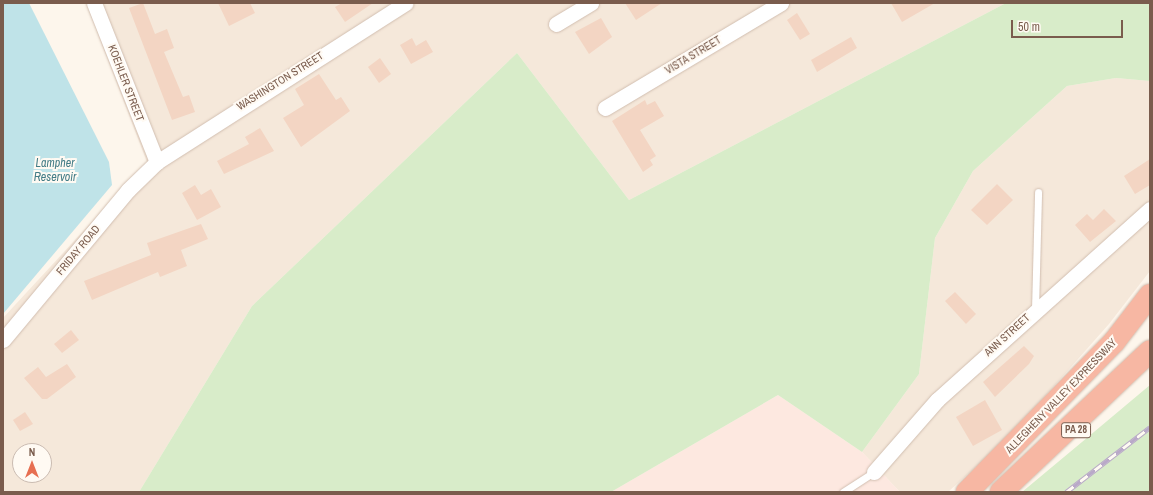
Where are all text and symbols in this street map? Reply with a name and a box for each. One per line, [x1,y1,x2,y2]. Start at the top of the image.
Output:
scale bar [1013,12,1125,38]
text: 50 m [1018,19,1040,35]
street label: VISTA STREET [662,33,724,77]
street label: KOEHLER STREET [105,43,147,123]
street label: WASHINGTON STREET [234,49,326,113]
water label: Lampher Reservoir [34,157,76,185]
street label: FRIDAY ROAD [53,222,103,278]
street label: ANN STREET [981,311,1033,359]
street label: ALLEGHENY VALLEY EXPRESSWAY [1002,336,1120,456]
road number: PA 28 [1060,422,1092,438]
north arrow [12,443,52,483]
text: N [29,445,35,459]

